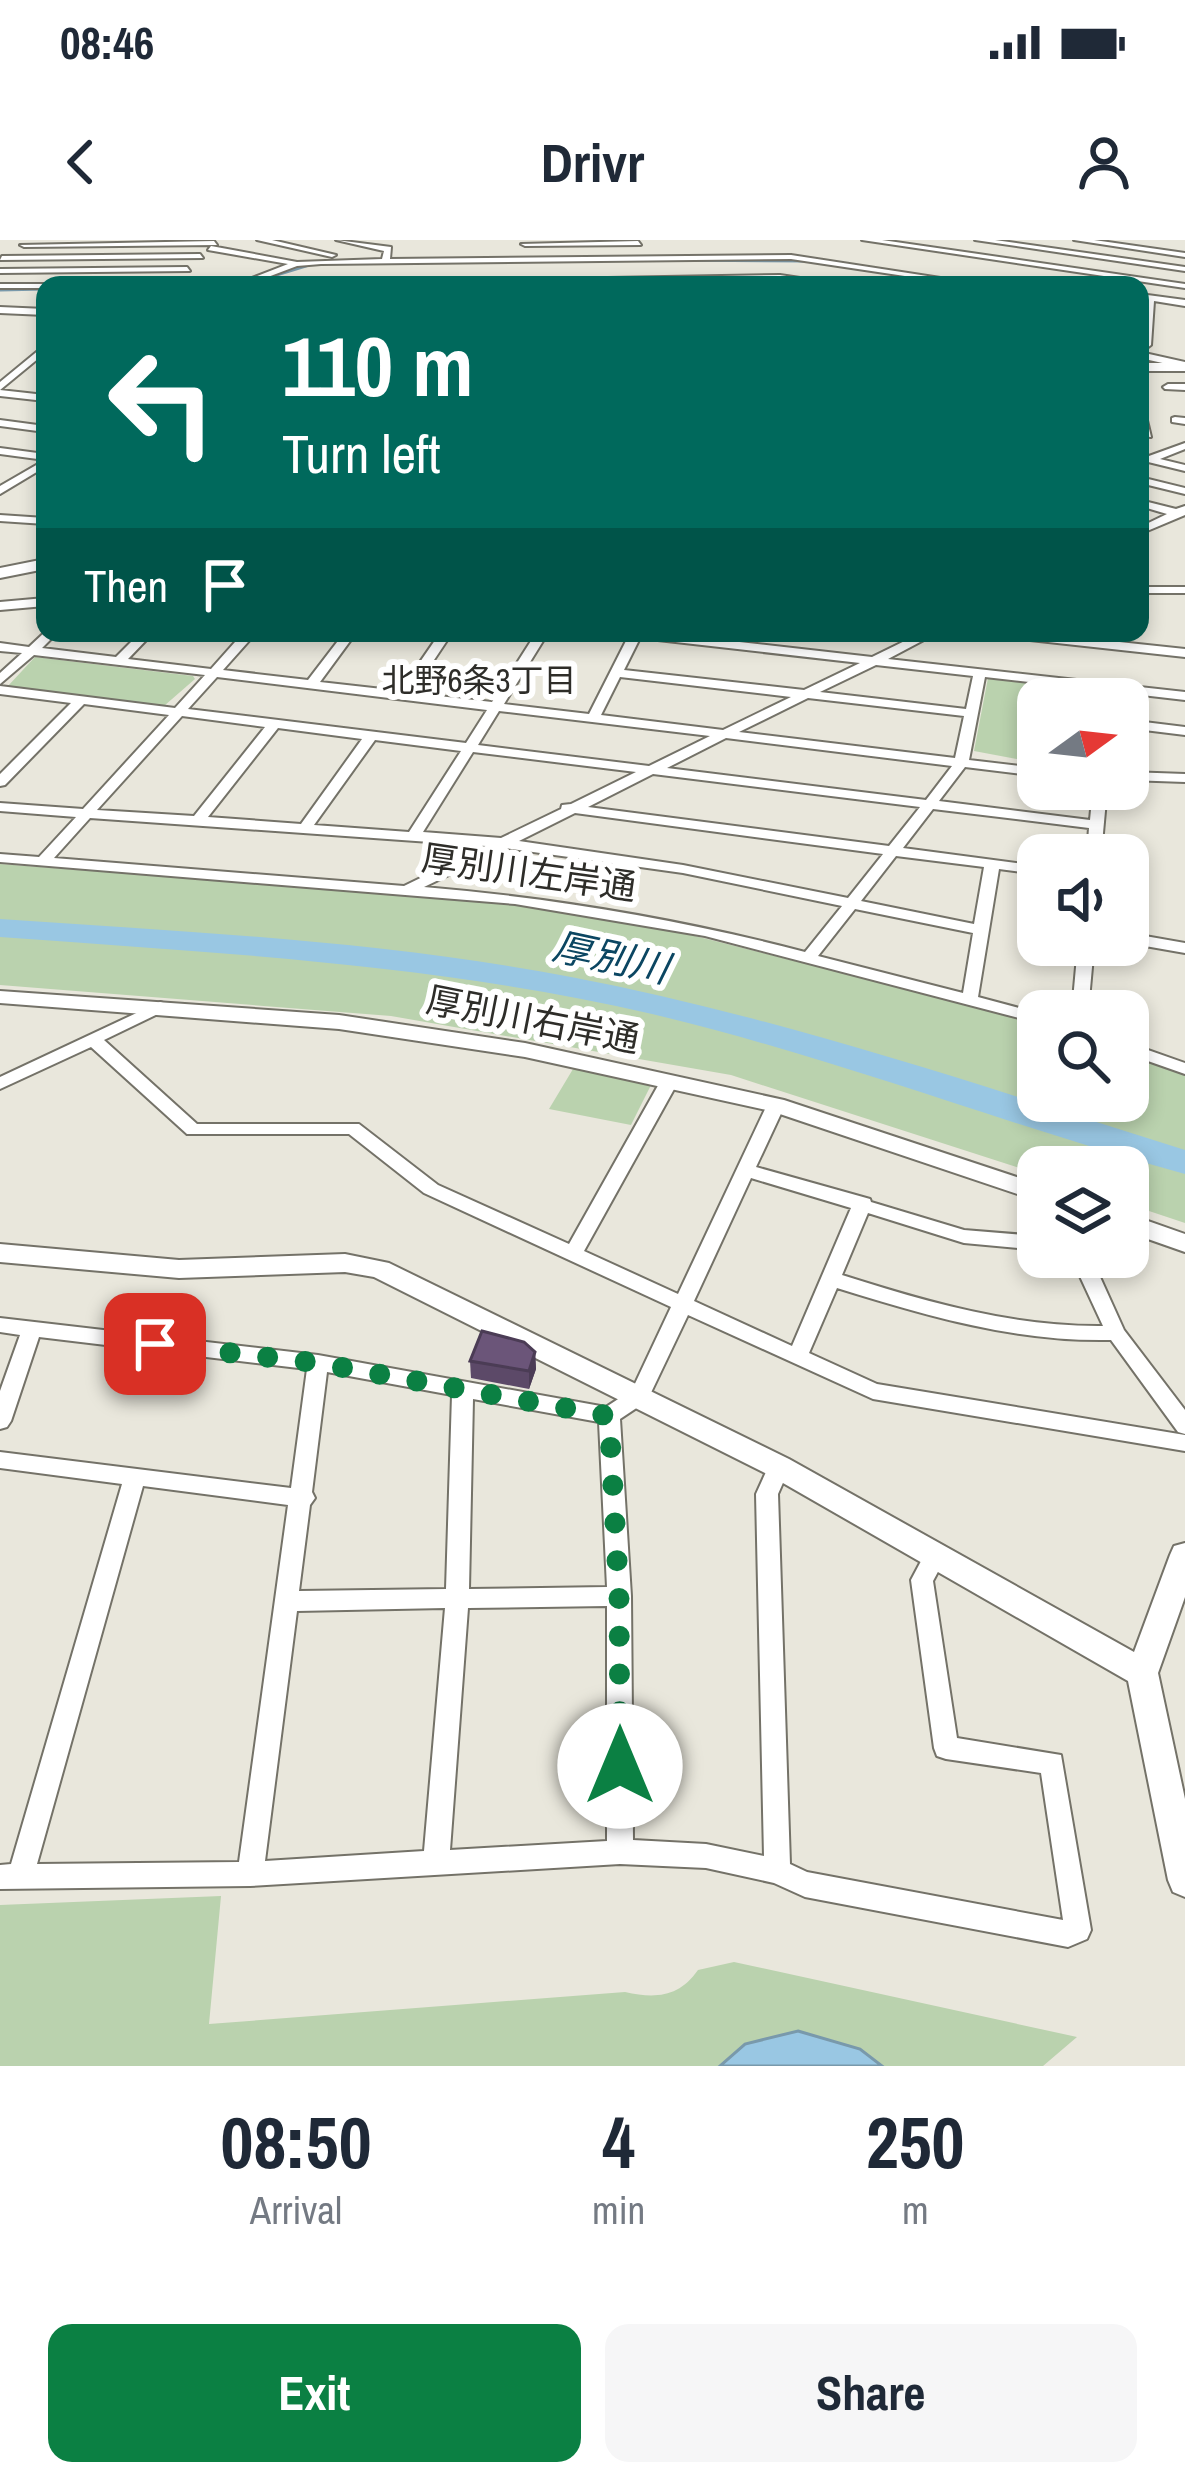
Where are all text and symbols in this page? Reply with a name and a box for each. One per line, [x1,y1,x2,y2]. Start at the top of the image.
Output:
text: 08:46 [60,12,154,73]
text: Drivr [541,126,644,199]
icon: back [48,129,114,195]
icon: person [1071,129,1137,195]
text: 110 m [282,309,474,422]
icon: left [84,324,240,480]
text: Turn left [282,417,441,490]
icon: arrive [192,552,258,618]
text: Then [84,555,168,616]
district label: 北野6条3丁目 [381,658,577,702]
north arrow [1017,678,1149,810]
map controls [1017,678,1149,1278]
street label: 厚別川左岸通 [419,833,639,911]
button: sound [1017,834,1149,966]
water label: 厚別川 [548,919,678,995]
street label: 厚別川右岸通 [422,975,644,1063]
button: search [1017,990,1149,1122]
button: layers [1017,1146,1149,1278]
pin [104,1293,206,1395]
icon: arrive [122,1311,188,1377]
position arrow [557,1703,683,1829]
text: 08:50 [221,2093,372,2190]
text: 4 [602,2093,635,2190]
text: 250 [866,2093,964,2190]
text: Arrival [250,2184,342,2236]
text: min [592,2184,645,2236]
text: m [902,2184,929,2236]
button: Exit [48,2324,581,2462]
button: Share [605,2324,1137,2462]

